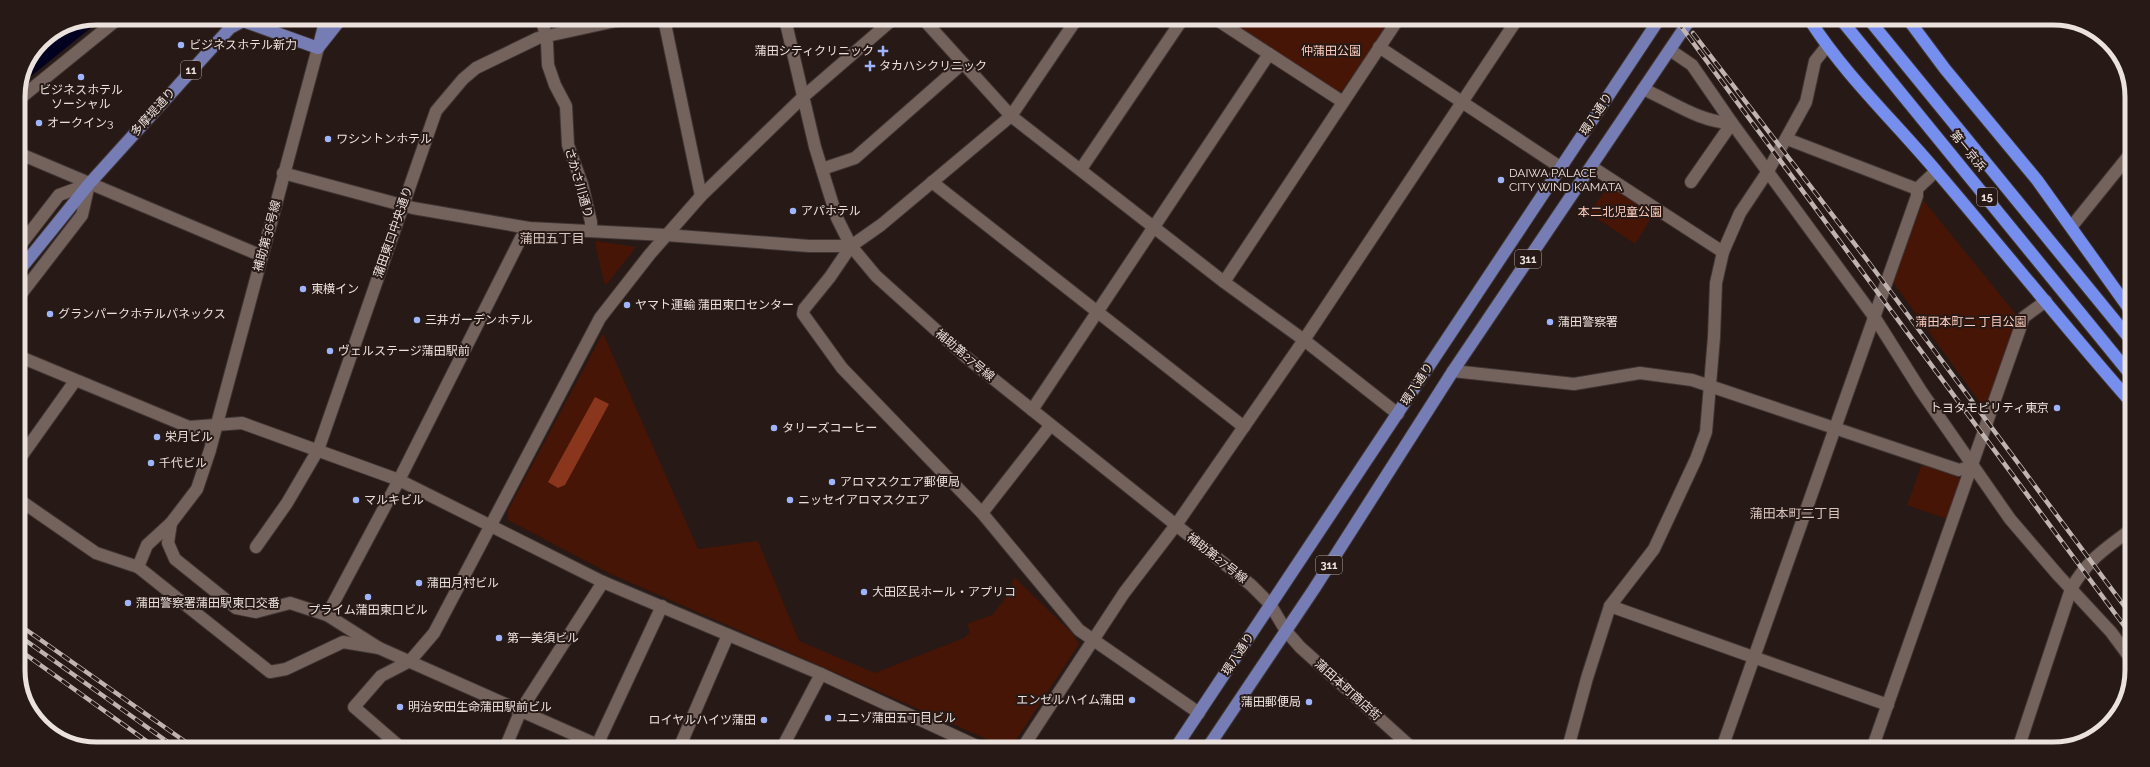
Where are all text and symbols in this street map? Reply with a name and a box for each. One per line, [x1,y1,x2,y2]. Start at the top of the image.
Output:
place label: ビジネスホテル新力 [189,38,297,52]
marker: ビジネスホテル新力 [176,40,186,50]
place label: 蒲田シティクリニック [755,44,874,58]
park label: 仲蒲田公園 [1301,44,1361,58]
marker: 蒲田シティクリニック [877,45,889,57]
place label: タカハシクリニック [879,59,987,73]
marker: タカハシクリニック [864,60,876,72]
road number: 11 [181,61,201,79]
marker: ビジネスホテル ソーシャル [76,72,86,82]
place label: ビジネスホテル ソーシャル [39,83,123,111]
street label: 多摩堤通り [128,85,178,139]
street label: 環八通り [1577,90,1615,138]
place label: オークイン3 [47,116,113,130]
marker: オークイン3 [34,118,44,128]
street label: 第一京浜 [1947,128,1989,174]
place label: ワシントンホテル [336,132,432,146]
marker: ワシントンホテル [323,134,333,144]
street label: さかさ川通り [562,146,596,220]
place label: DAIWA PALACE CITY WIND KAMATA [1509,166,1622,194]
marker: DAIWA PALACE CITY WIND KAMATA [1496,175,1506,185]
street label: 蒲田東口中央通り [371,184,415,280]
road number: 15 [1977,188,1997,206]
street label: 補助第36号線 [251,199,283,273]
place label: アパホテル [801,204,861,218]
park label: 本二北児童公園 [1578,205,1662,219]
marker: アパホテル [788,206,798,216]
district label: 蒲田五丁目 [519,231,585,246]
road number: 311 [1515,250,1541,268]
place label: 東横イン [311,282,359,296]
marker: 東横イン [298,284,308,294]
place label: ヤマト運輸 蒲田東口センター [635,298,794,312]
marker: ヤマト運輸 蒲田東口センター [622,300,632,310]
place label: グランパークホテルパネックス [58,307,226,321]
marker: グランパークホテルパネックス [45,309,55,319]
place label: 三井ガーデンホテル [425,313,533,327]
marker: 三井ガーデンホテル [412,315,422,325]
place label: 蒲田警察署 [1558,315,1618,329]
park label: 蒲田本町二 丁目公園 [1915,315,2027,329]
marker: 蒲田警察署 [1545,317,1555,327]
street label: 補助第27号線 [933,326,997,384]
place label: ヴェルステージ蒲田駅前 [338,344,470,358]
marker: ヴェルステージ蒲田駅前 [325,346,335,356]
street label: 環八通り [1398,360,1436,408]
place label: トヨタモビリティ東京 [1930,401,2049,415]
marker: トヨタモビリティ東京 [2052,403,2062,413]
place label: タリーズコーヒー [782,421,877,435]
marker: タリーズコーヒー [769,423,779,433]
place label: 栄月ビル [165,430,213,444]
marker: 栄月ビル [152,432,162,442]
place label: 千代ビル [159,456,207,470]
marker: 千代ビル [146,458,156,468]
place label: アロマスクエア郵便局 [840,475,960,489]
marker: アロマスクエア郵便局 [827,477,837,487]
place label: マルキビル [364,493,424,507]
place label: ニッセイアロマスクエア [798,493,930,507]
marker: マルキビル [351,495,361,505]
marker: ニッセイアロマスクエア [785,495,795,505]
district label: 蒲田本町二丁目 [1749,506,1841,521]
street label: 補助第27号線 [1184,530,1250,586]
road number: 311 [1316,556,1342,574]
place label: 蒲田月村ビル [427,576,499,590]
marker: 蒲田月村ビル [414,578,424,588]
place label: 大田区民ホール・アプリコ [872,585,1016,599]
marker: 大田区民ホール・アプリコ [859,587,869,597]
marker: プライム蒲田東口ビル [363,592,373,602]
place label: 蒲田警察署蒲田駅東口交番 [136,596,280,610]
marker: 蒲田警察署蒲田駅東口交番 [123,598,133,608]
place label: プライム蒲田東口ビル [308,603,428,617]
street label: 環八通り [1219,630,1257,678]
place label: 第一美須ビル [507,631,579,645]
marker: 第一美須ビル [494,633,504,643]
street label: 蒲田本町商店街 [1312,657,1384,723]
place label: エンゼルハイム蒲田 [1016,693,1124,707]
marker: エンゼルハイム蒲田 [1127,695,1137,705]
place label: 蒲田郵便局 [1241,695,1301,709]
marker: 蒲田郵便局 [1304,697,1314,707]
place label: 明治安田生命蒲田駅前ビル [408,700,552,714]
marker: 明治安田生命蒲田駅前ビル [395,702,405,712]
place label: ユニゾ蒲田五丁目ビル [836,711,956,725]
place label: ロイヤルハイツ蒲田 [649,713,756,727]
marker: ユニゾ蒲田五丁目ビル [823,713,833,723]
marker: ロイヤルハイツ蒲田 [759,715,769,725]

